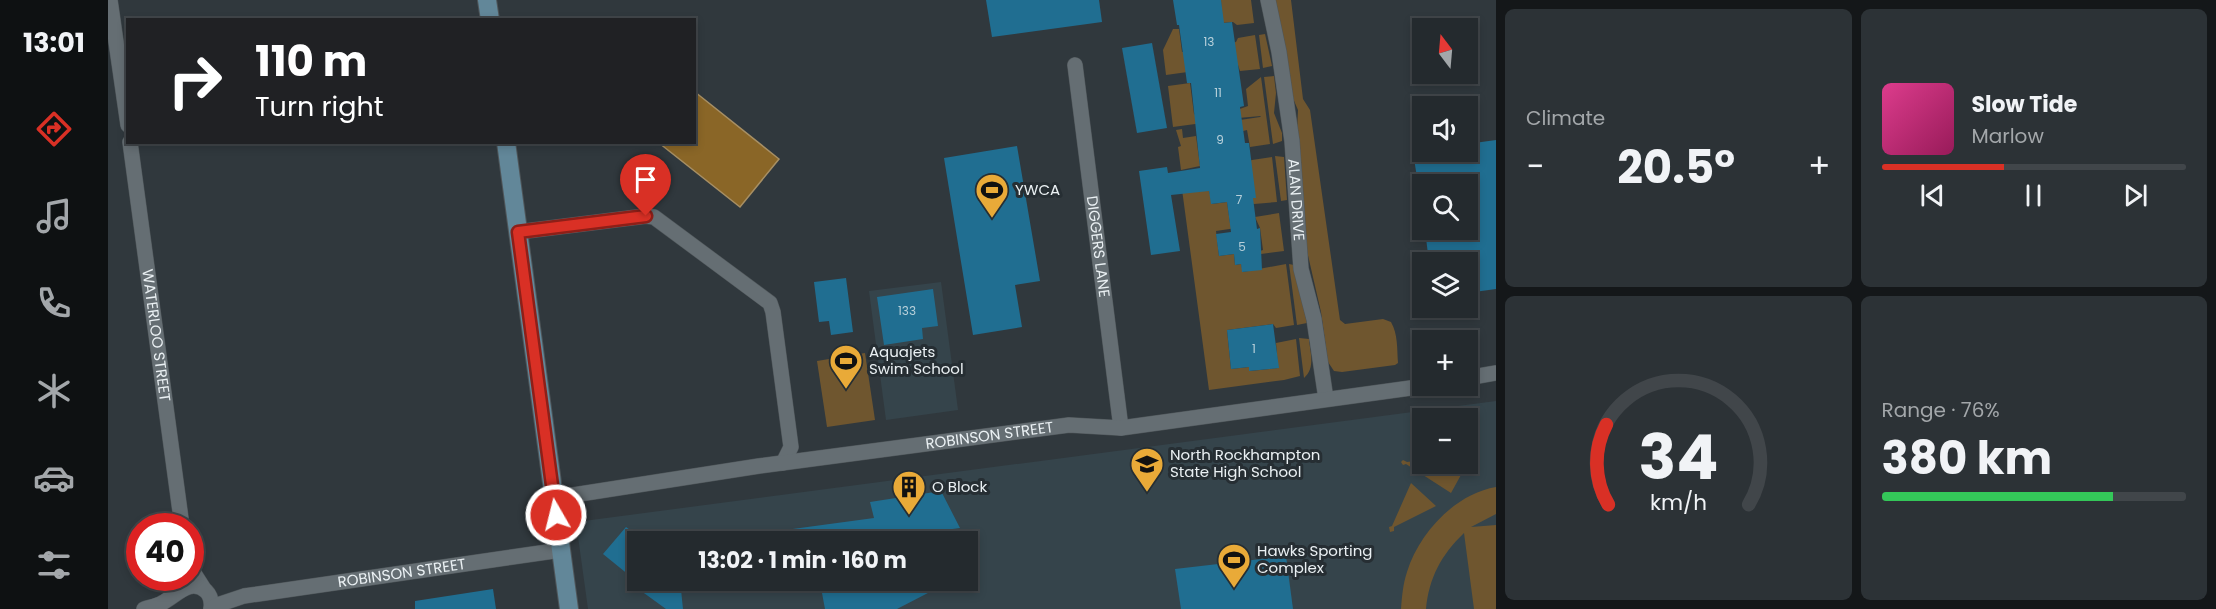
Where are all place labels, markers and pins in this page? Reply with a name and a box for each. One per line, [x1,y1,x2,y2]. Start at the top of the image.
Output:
pin [620,154,671,216]
sports icon: YWCA [974,172,1010,219]
place label: YWCA [1015,179,1060,200]
place label: Aquajets Swim School [869,341,964,379]
sports icon: Aquajets Swim School [828,343,864,390]
place label: North Rockhampton State High School [1170,444,1320,482]
school or university icon: North Rockhampton State High School [1129,446,1165,493]
building icon: O Block [891,469,927,516]
place label: O Block [932,476,987,497]
place label: Hawks Sporting Complex [1257,540,1372,578]
sports icon: Hawks Sporting Complex [1216,542,1252,589]

